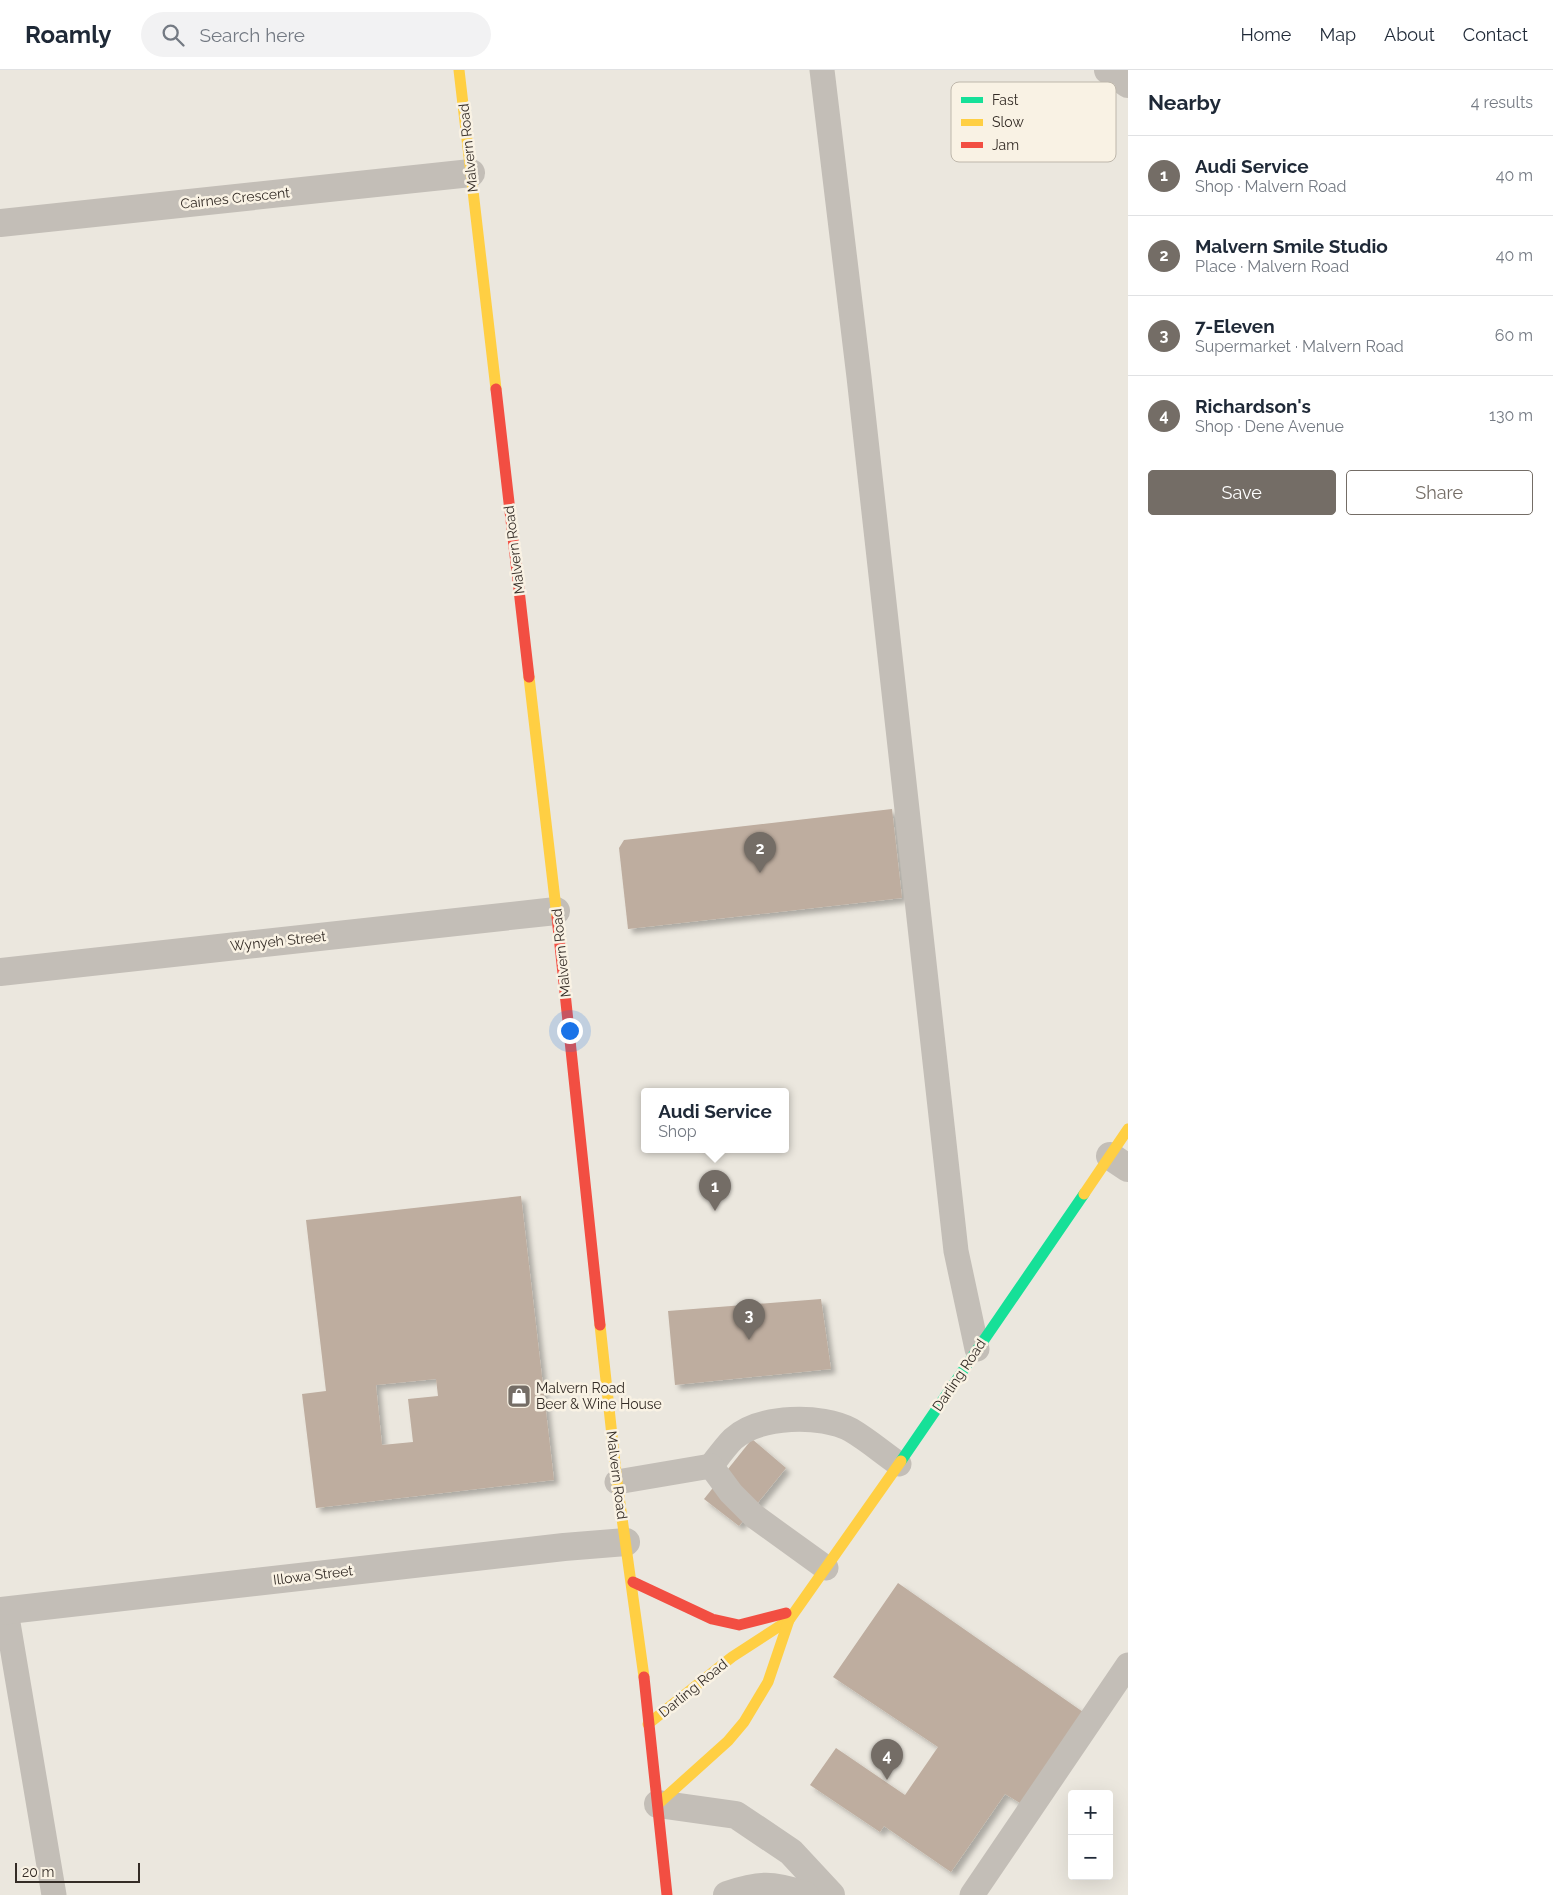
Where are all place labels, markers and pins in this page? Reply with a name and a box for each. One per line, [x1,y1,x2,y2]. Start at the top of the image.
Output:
pin: 2 [744,832,776,873]
pin: 1 [699,1170,731,1211]
pin: 3 [733,1299,765,1340]
place label: Malvern Road Beer & Wine House [536,1380,662,1412]
shop icon: Malvern Road Beer & Wine House [506,1383,532,1409]
pin: 4 [871,1739,903,1780]

